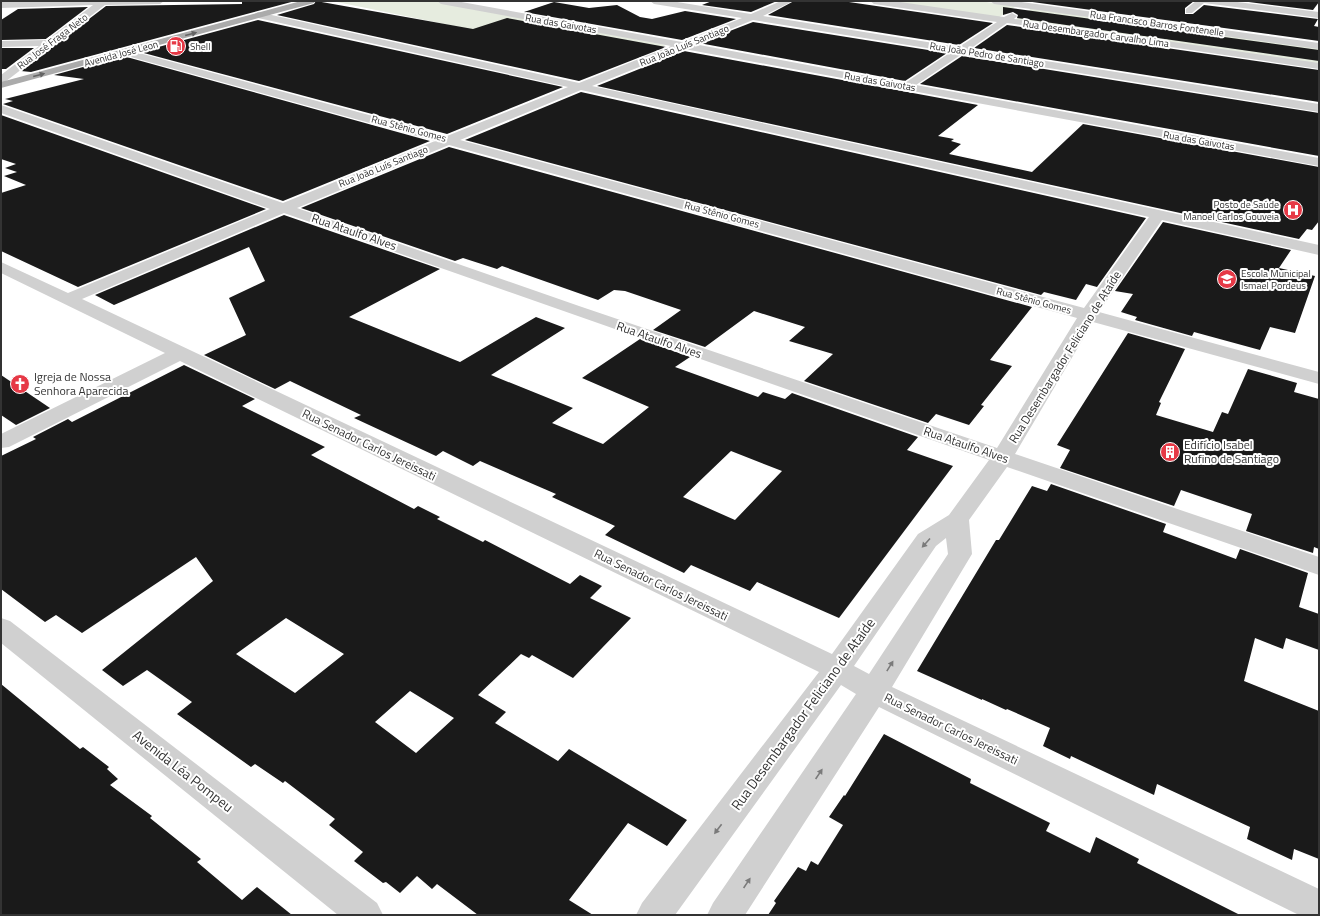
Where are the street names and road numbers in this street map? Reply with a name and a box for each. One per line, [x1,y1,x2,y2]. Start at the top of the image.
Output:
street label: Rua Francisco Barros Fontenelle [1089,7,1225,40]
street label: Rua José Fraga Neto [14,10,91,73]
street label: Rua das Gaivotas [524,10,598,37]
street label: Rua Desembargador Carvalho Lima [1022,16,1170,51]
street label: Rua João Luís Santiago [637,21,731,70]
street label: Avenida José Leon [82,36,160,71]
street label: Rua João Pedro de Santiago [929,38,1045,71]
street label: Rua das Gaivotas [843,68,917,95]
street label: Rua Stênio Gomes [370,111,448,146]
street label: Rua das Gaivotas [1162,127,1236,154]
street label: Rua João Luís Santiago [336,142,430,191]
street label: Rua Stênio Gomes [683,197,761,232]
street label: Rua Ataulfo Alves [309,208,400,255]
street label: Rua Desembargador Feliciano de Ataíde [1004,267,1126,447]
street label: Rua Stênio Gomes [995,283,1073,318]
street label: Rua Ataulfo Alves [614,316,705,363]
street label: Rua Senador Carlos Jereissati [299,404,439,485]
street label: Rua Ataulfo Alves [921,421,1012,468]
street label: Rua Senador Carlos Jereissati [591,544,731,625]
street label: Rua Desembargador Feliciano de Ataíde [726,613,880,814]
street label: Rua Senador Carlos Jereissati [881,688,1021,769]
street label: Avenida Léa Pompeu [128,725,238,817]

